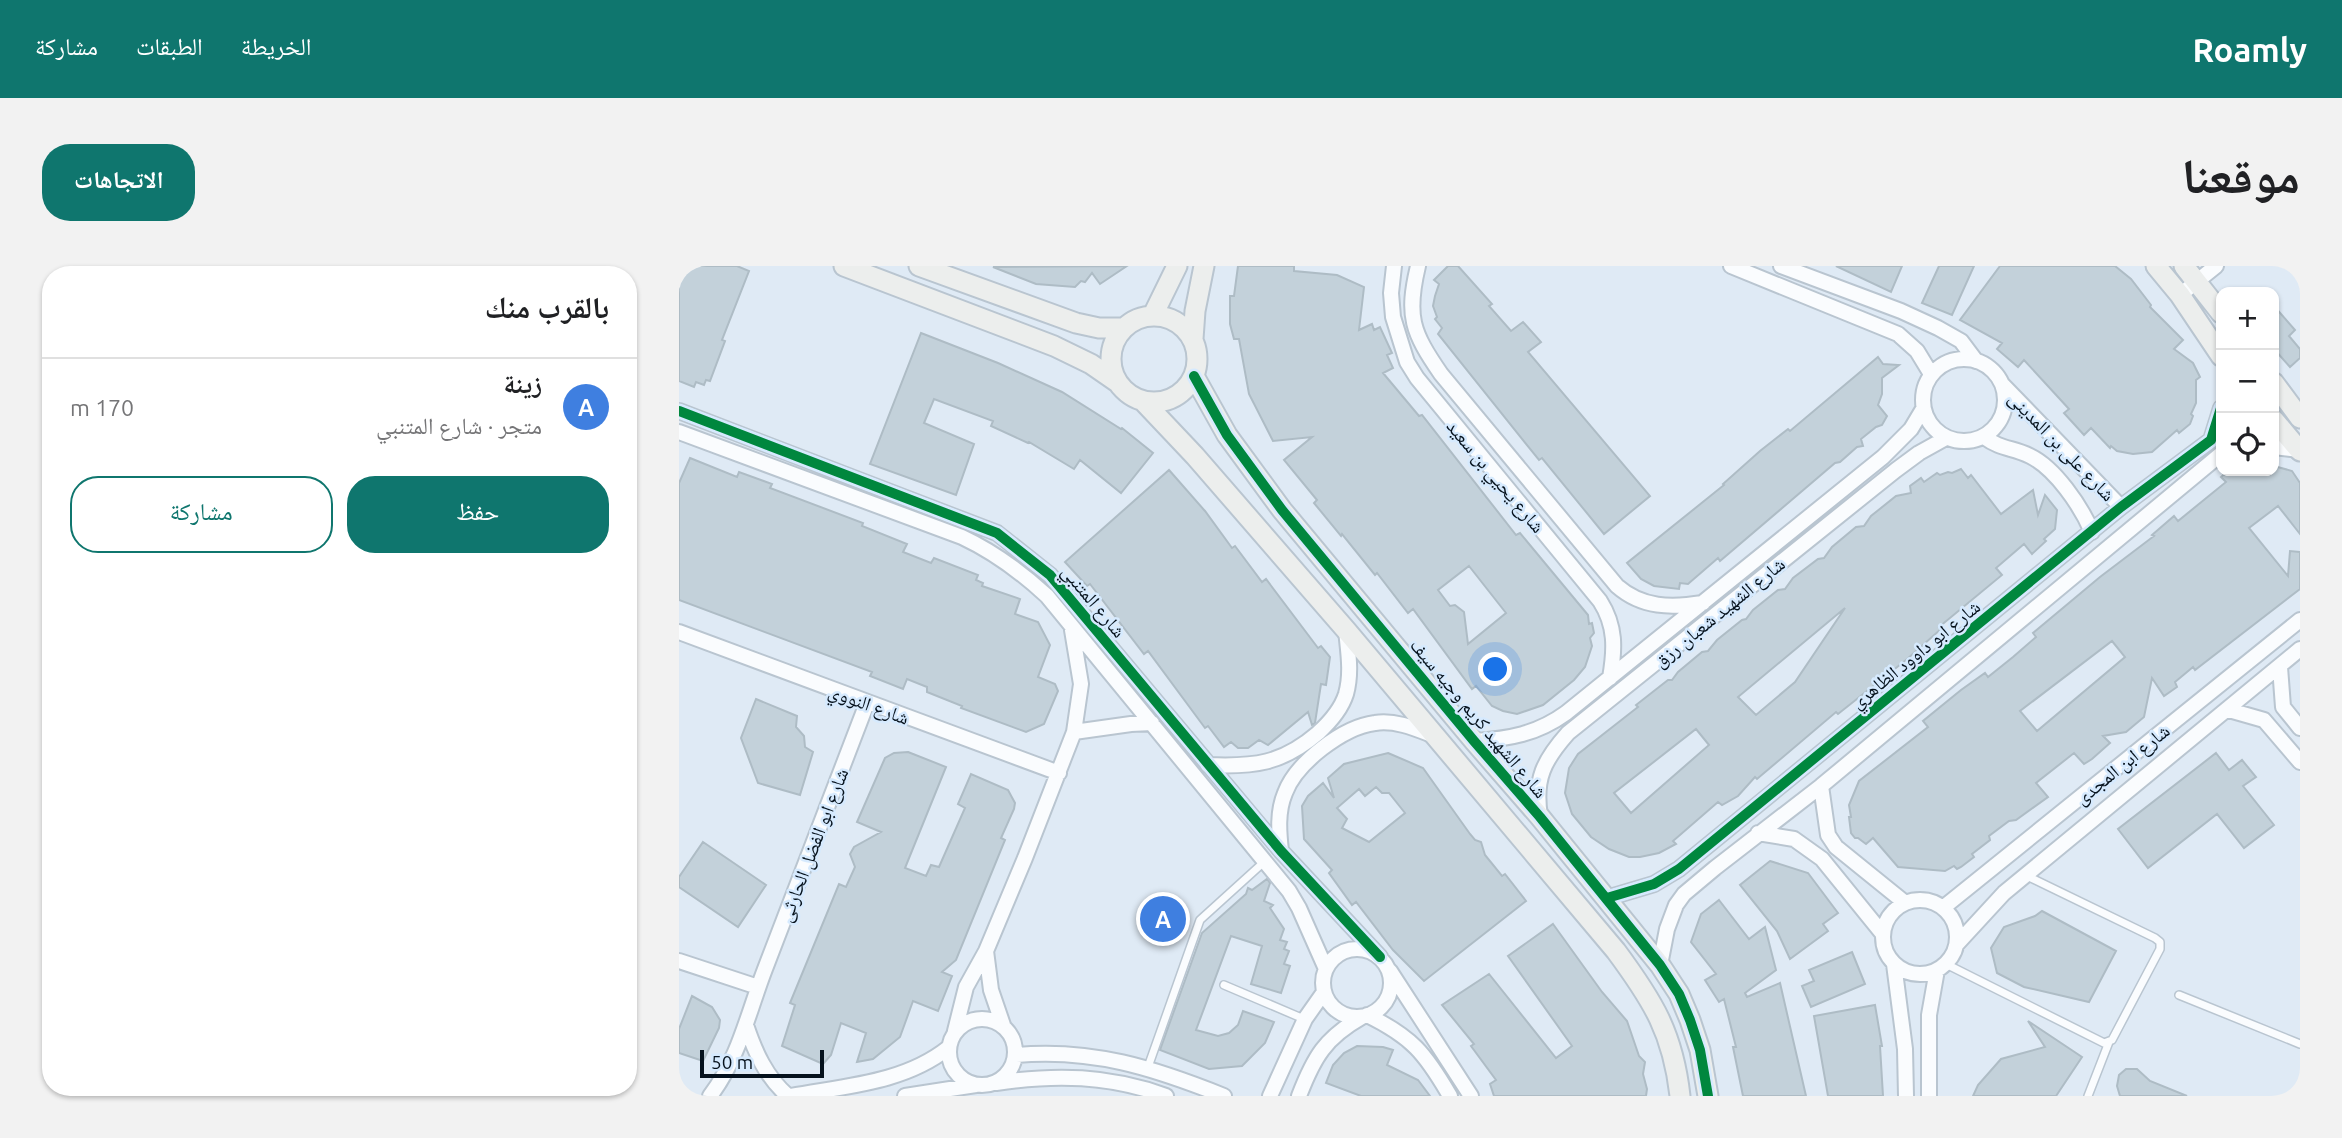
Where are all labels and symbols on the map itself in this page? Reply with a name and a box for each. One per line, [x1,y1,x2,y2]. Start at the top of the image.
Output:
street label: شارع على بن المدينى [2004,387,2120,506]
street label: شارع يحيي بن سعيد [1439,415,1550,540]
street label: شارع الشهيد شعبان رزق [1649,552,1790,672]
street label: شارع المتنبي [1054,560,1131,645]
street label: شارع ابو داوود الظاهري [1846,595,1987,717]
street label: شارع الشهيد كريم وجيه سيف [1404,634,1552,803]
your location [1478,652,1512,686]
street label: شارع النووي [824,679,912,733]
street label: شارع ابن المجدى [2070,719,2174,810]
street label: شارع ابو الفضل الحارثى [774,765,853,925]
pin: A [1140,893,1186,945]
scale bar [700,1047,824,1079]

